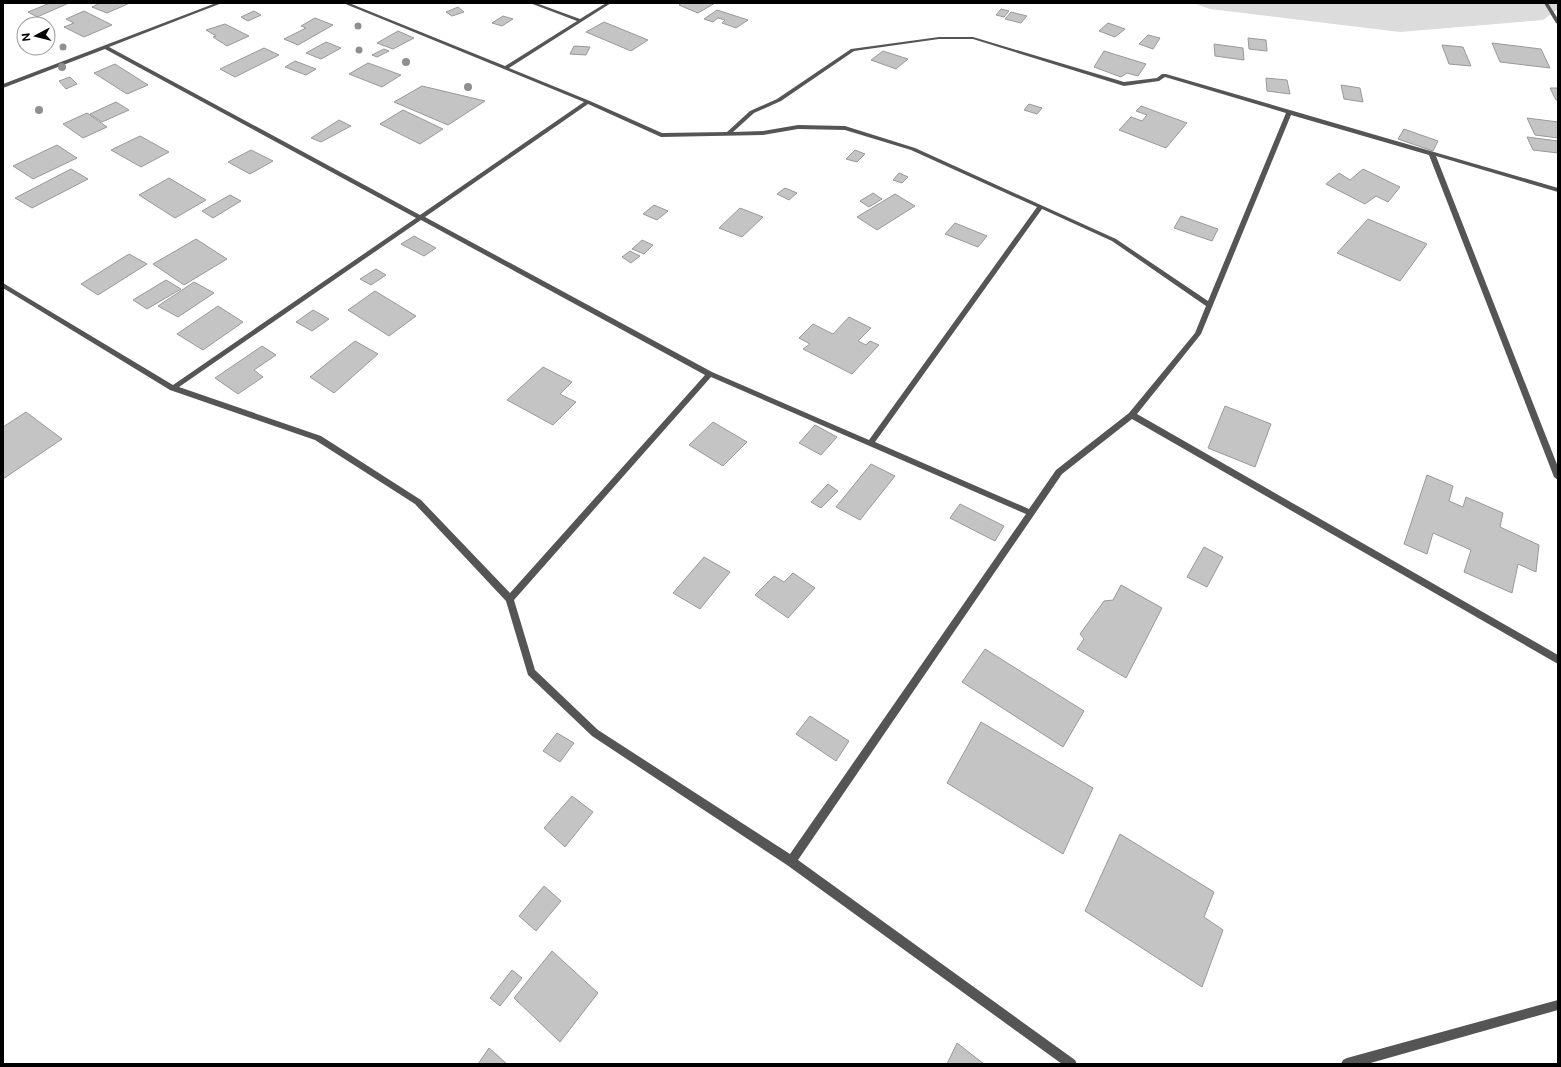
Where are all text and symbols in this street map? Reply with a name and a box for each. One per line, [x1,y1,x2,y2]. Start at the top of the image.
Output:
north arrow [16,16,56,56]
text: N [20,32,33,42]

